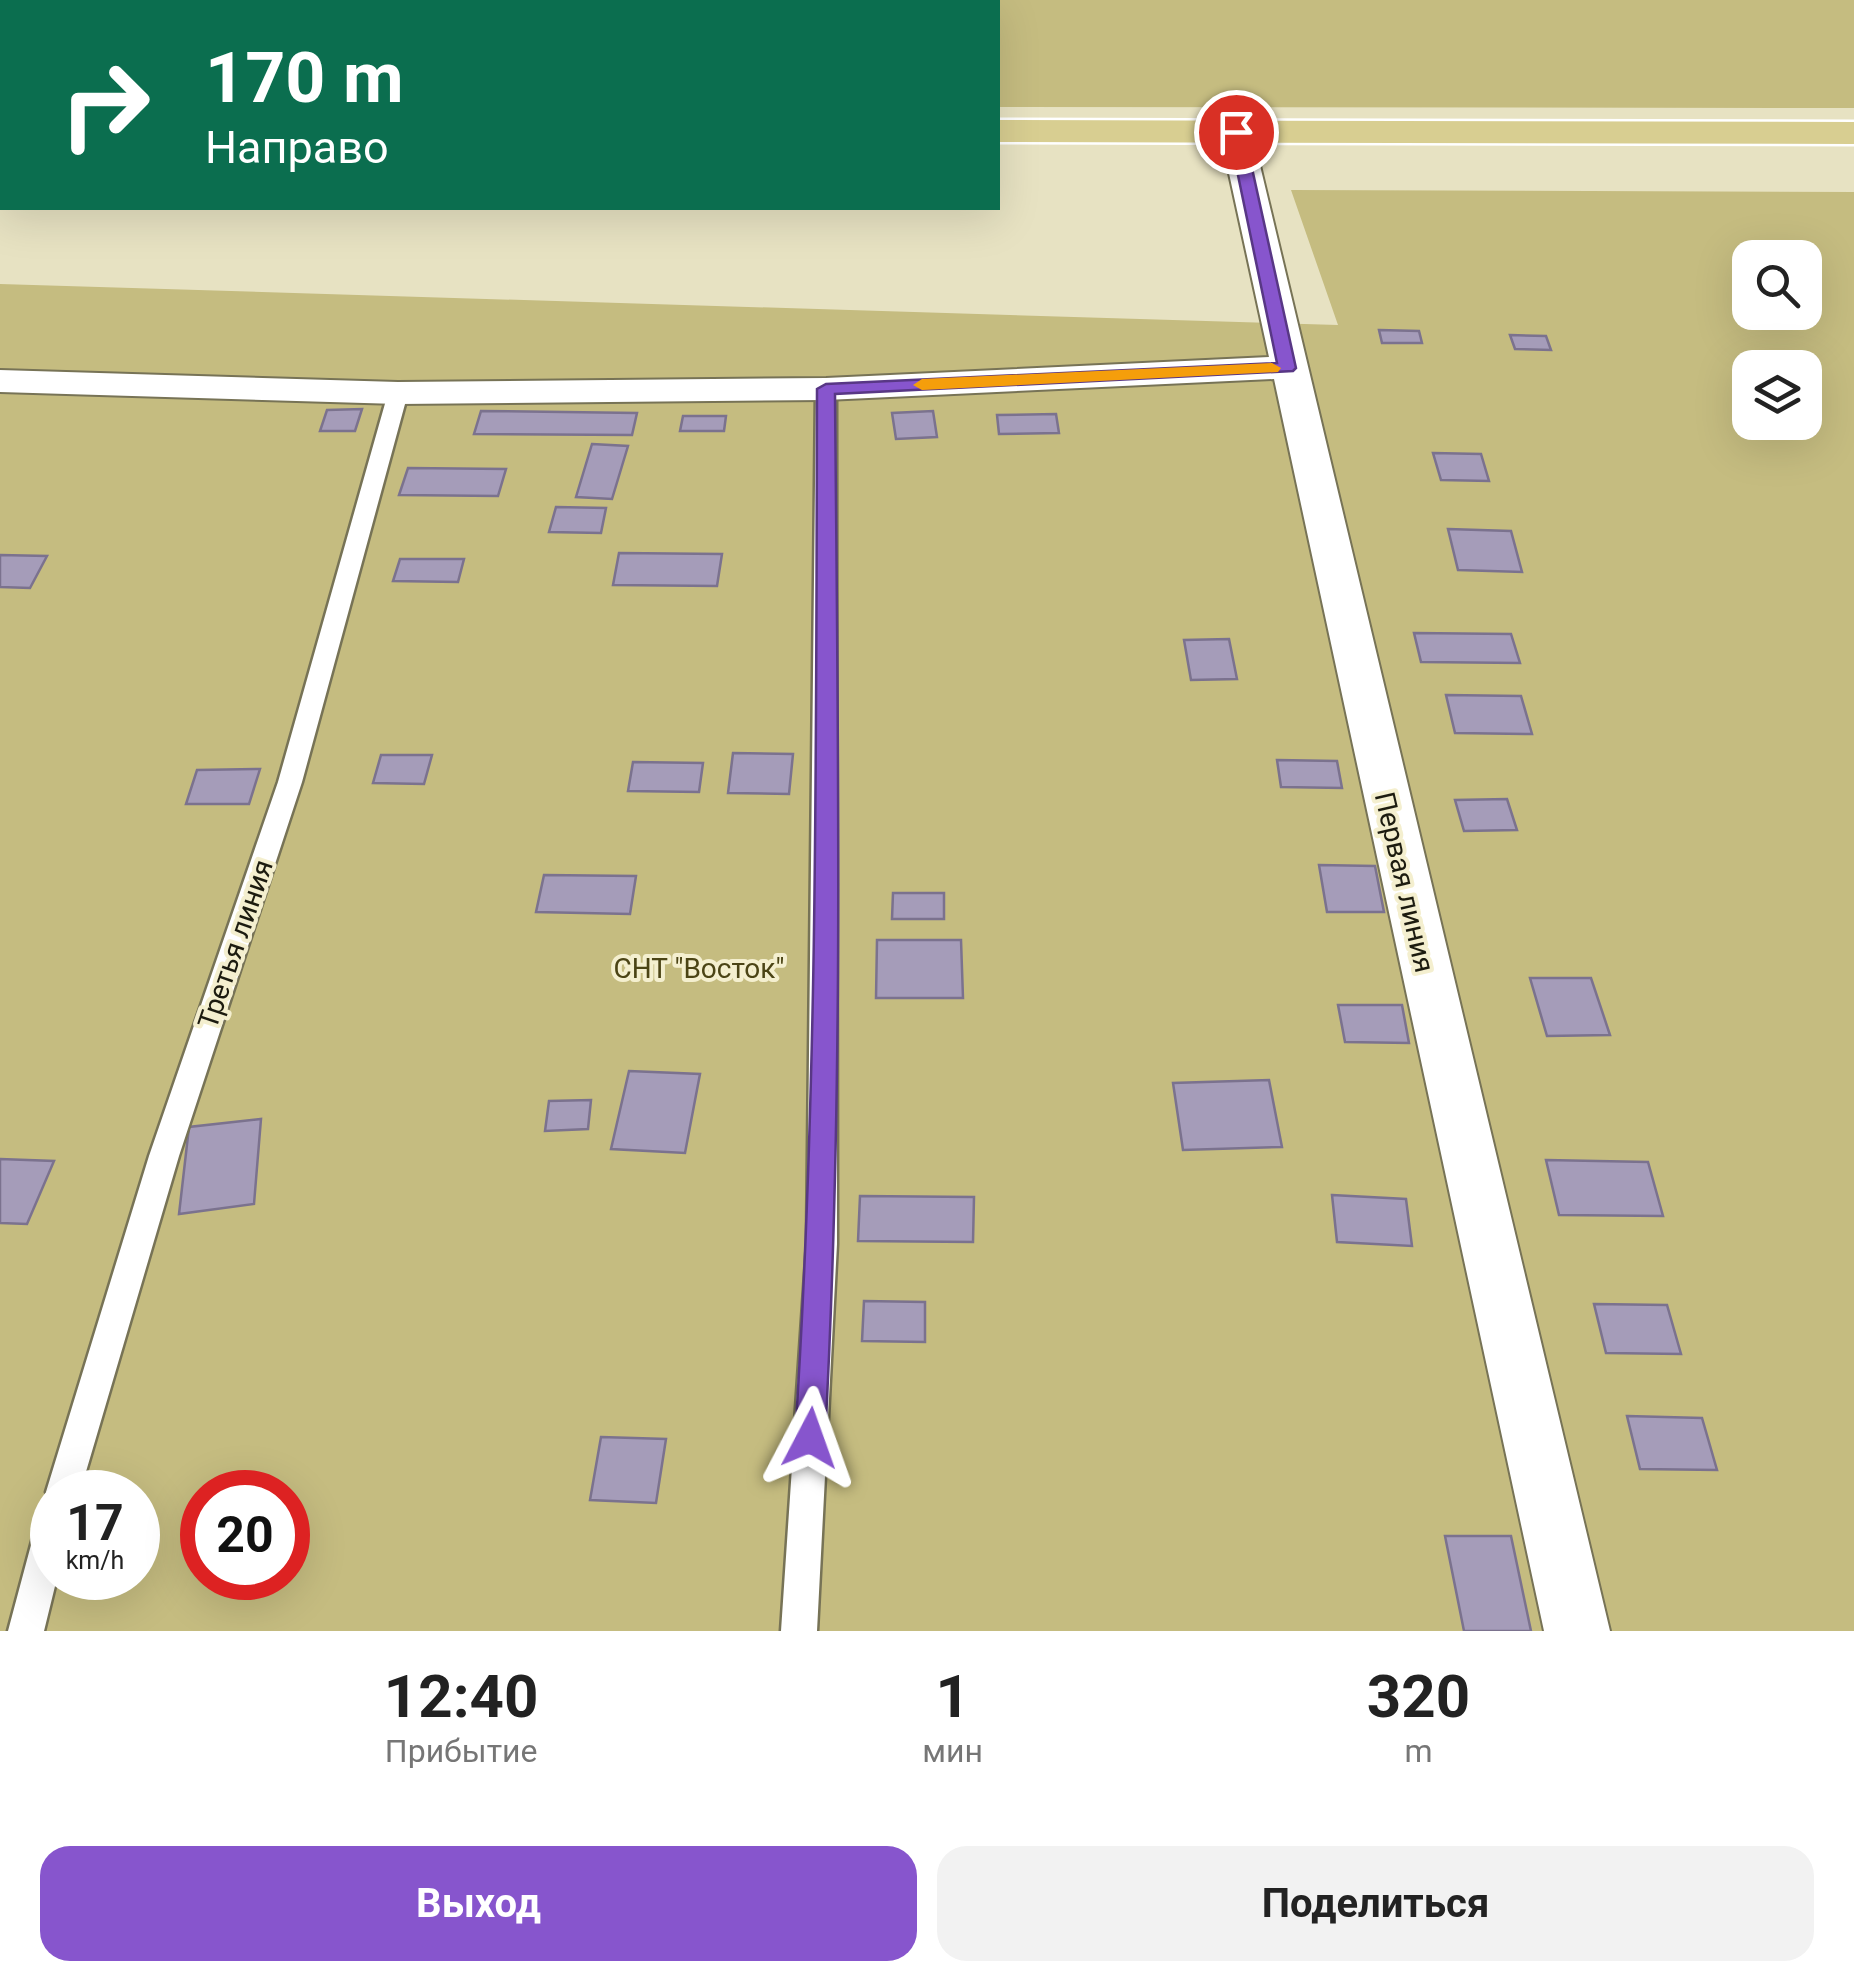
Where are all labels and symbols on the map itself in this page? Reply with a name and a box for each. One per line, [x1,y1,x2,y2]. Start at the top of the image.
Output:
pin [1194,90,1279,175]
street label: Первая линия [1368,789,1441,976]
street label: Третья линия [191,855,280,1033]
park label: СНТ "Восток" [614,952,784,985]
position arrow [758,1386,862,1490]
speed limit sign: 20 [180,1470,310,1600]

